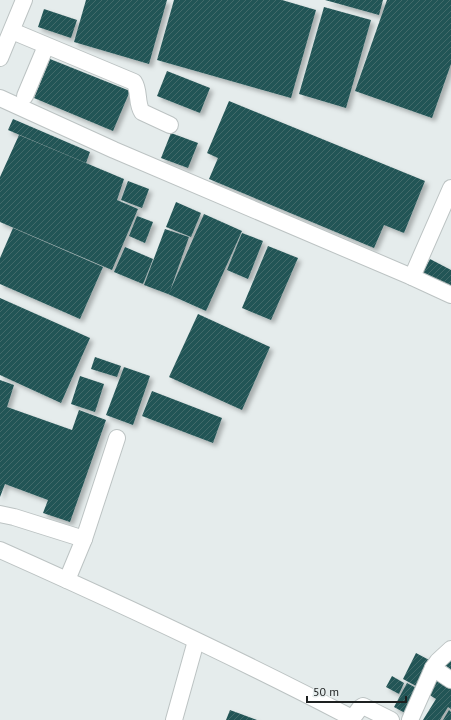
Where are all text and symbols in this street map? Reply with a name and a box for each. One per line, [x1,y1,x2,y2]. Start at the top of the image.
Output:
scale bar [307,678,406,704]
text: 50 m [313,684,339,699]

